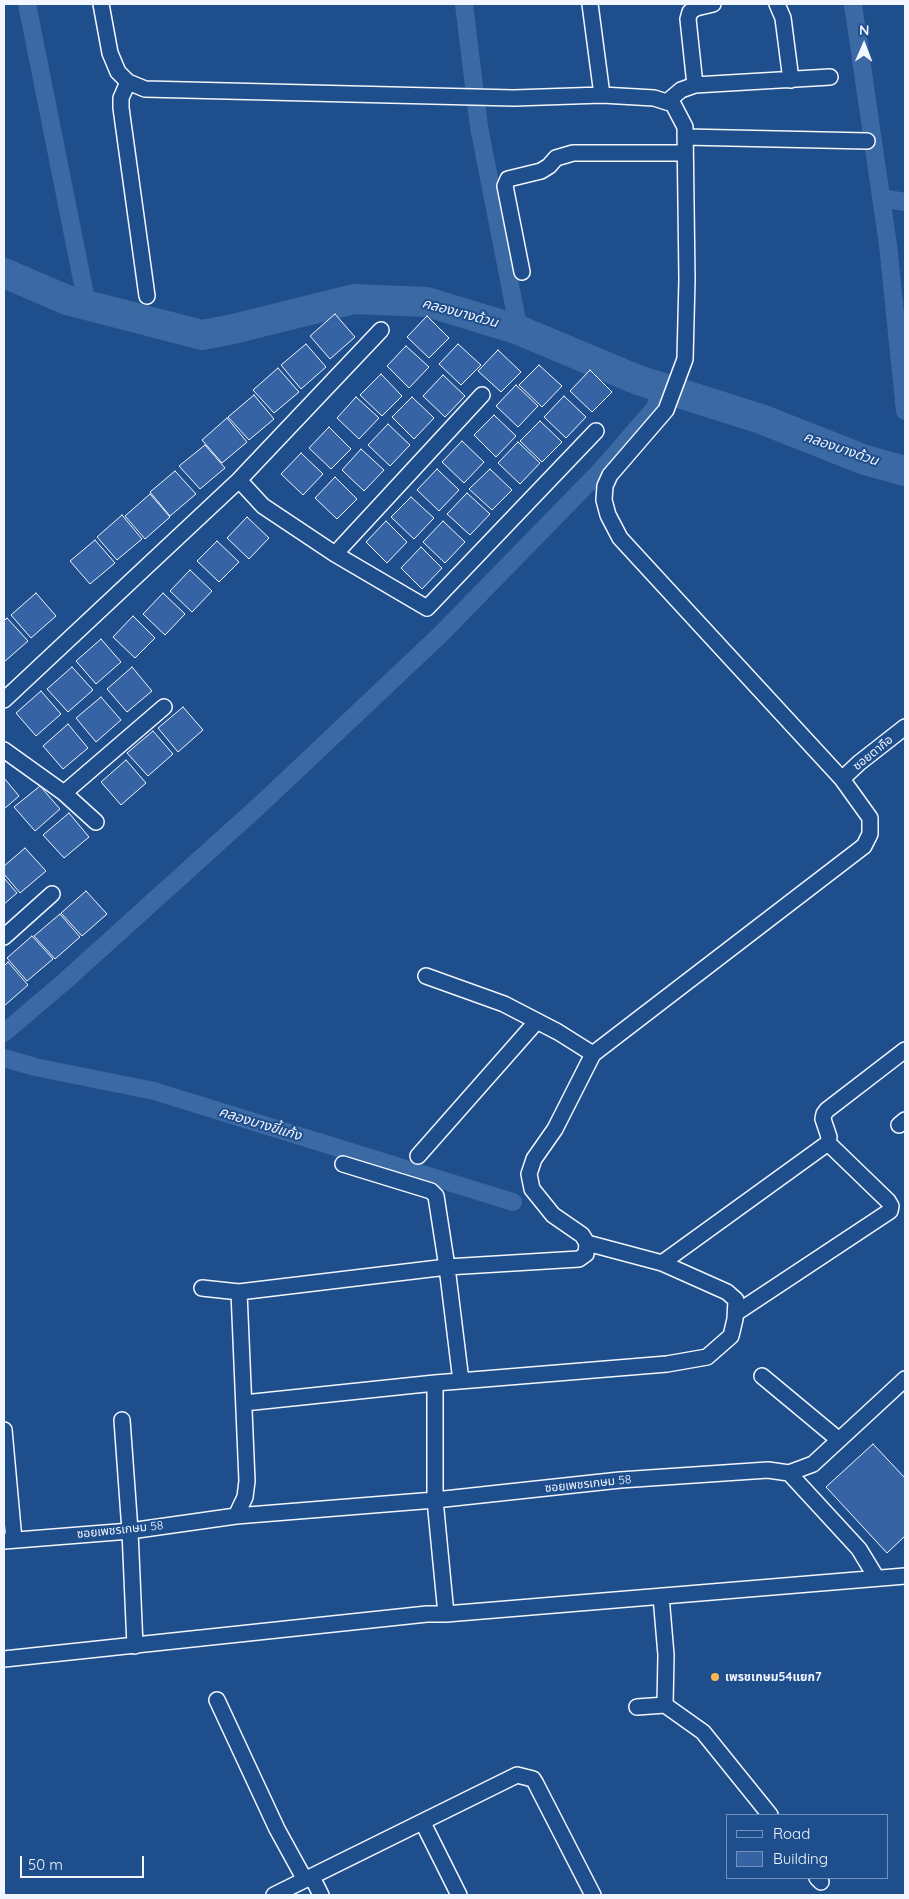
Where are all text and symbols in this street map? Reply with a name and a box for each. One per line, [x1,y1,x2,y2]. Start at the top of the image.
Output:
north arrow [839,20,889,70]
text: N [859,21,870,39]
water label: คลองบางด้วน [420,295,500,331]
water label: คลองบางด้วน [801,428,881,470]
street label: ซอยตากือ [850,733,896,773]
water label: คลองบางขี้แก้ง [217,1103,303,1145]
street label: ซอยเพชรเกษม 58 [544,1472,632,1496]
street label: ซอยเพชรเกษม 58 [76,1518,164,1542]
place label: เพรชเกษม54แยก7 [725,1670,821,1684]
marker: เพรชเกษม54แยก7 [709,1671,721,1683]
legend [726,1814,889,1879]
text: Road [773,1824,810,1843]
scale bar [22,1846,146,1878]
text: Building [773,1849,828,1868]
text: 50 m [28,1855,63,1874]

